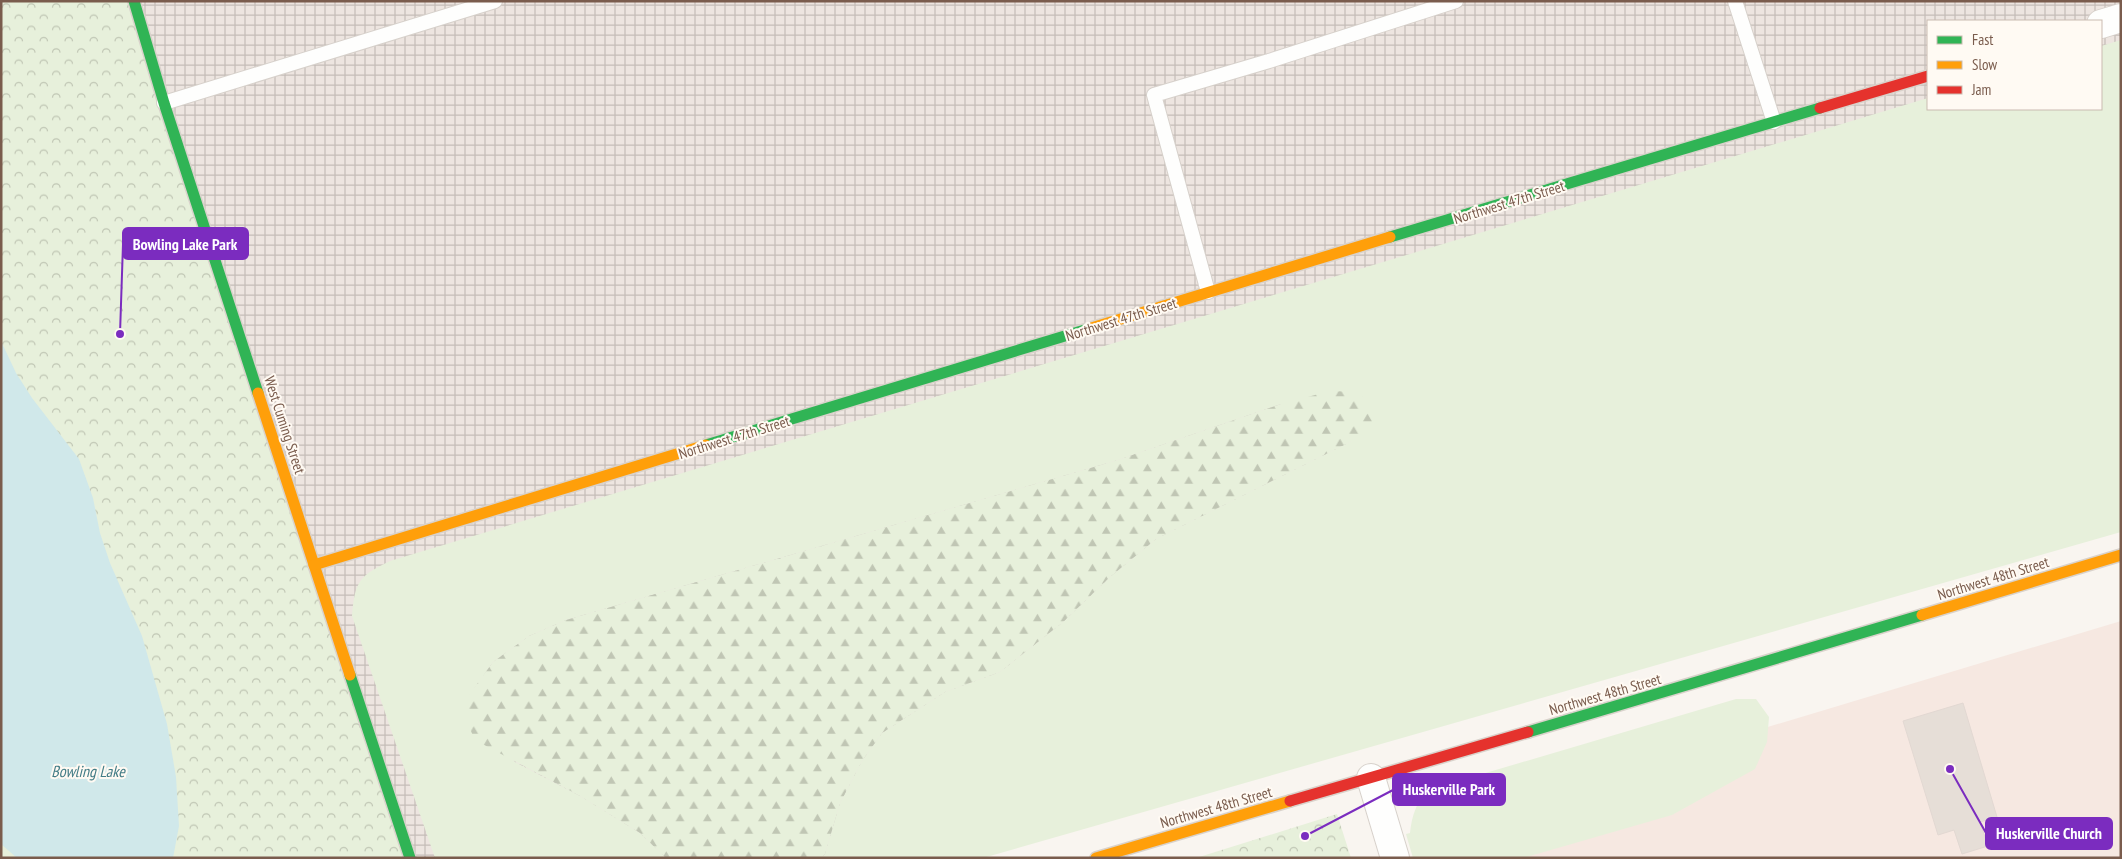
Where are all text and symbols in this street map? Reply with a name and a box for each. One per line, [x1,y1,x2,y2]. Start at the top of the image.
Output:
legend [1927,20,2102,110]
text: Fast [1972,30,1993,49]
text: Slow [1972,55,1997,74]
text: Jam [1971,80,1991,99]
street label: Northwest 47th Street [1451,176,1567,228]
callout: Bowling Lake Park [123,228,248,259]
text: Bowling Lake Park [133,234,238,254]
street label: Northwest 47th Street [1063,293,1179,345]
street label: West Cuming Street [260,374,310,476]
street label: Northwest 47th Street [676,411,792,463]
street label: Northwest 48th Street [1935,552,2051,604]
street label: Northwest 48th Street [1547,669,1663,719]
water label: Bowling Lake [51,761,126,781]
callout: Huskerville Park [1393,774,1505,805]
text: Huskerville Park [1403,779,1496,799]
street label: Northwest 48th Street [1158,782,1274,832]
callout: Huskerville Church [1986,818,2112,849]
text: Huskerville Church [1996,823,2102,843]

